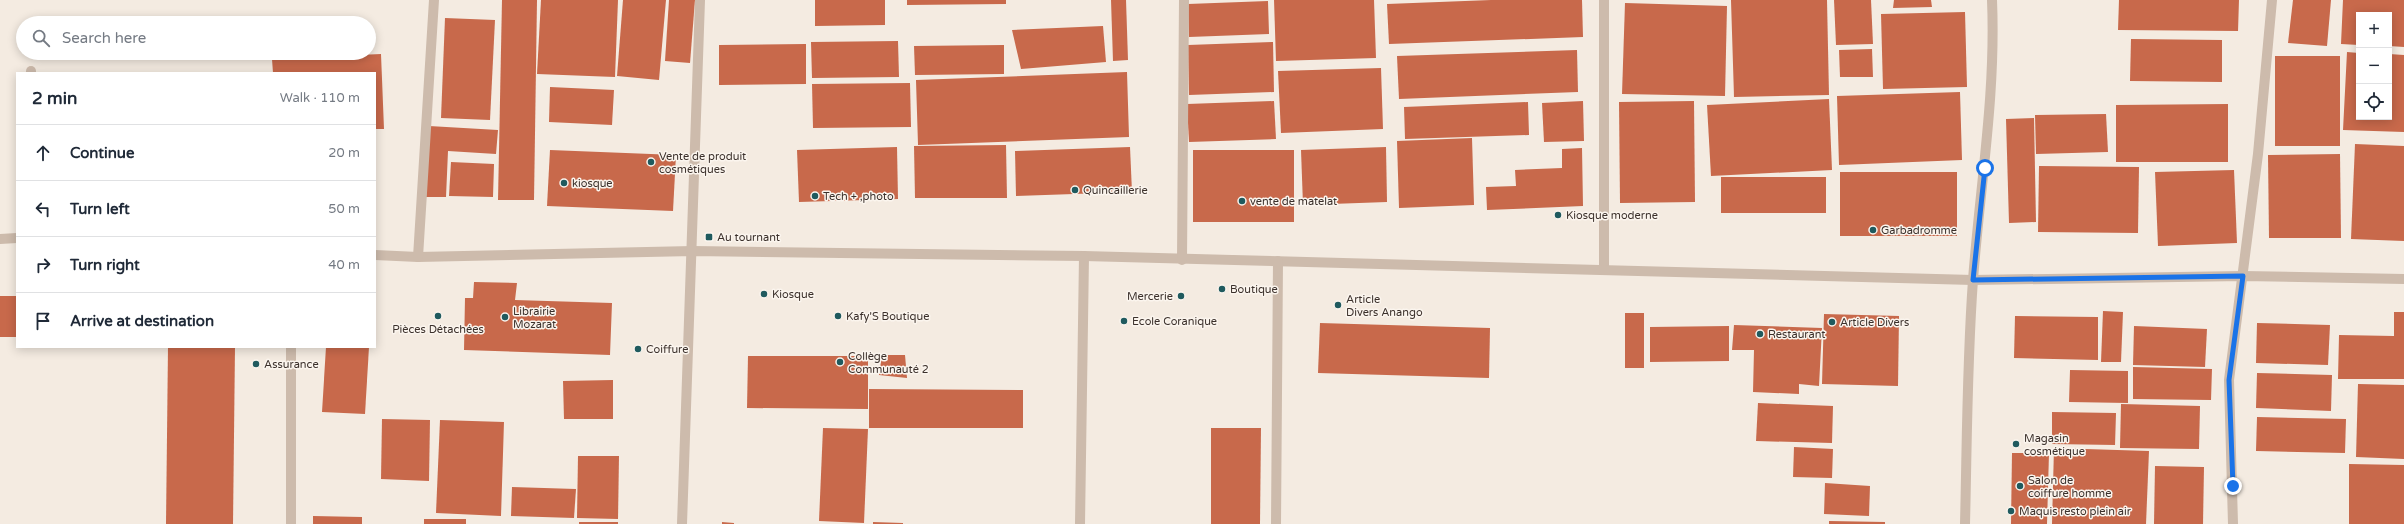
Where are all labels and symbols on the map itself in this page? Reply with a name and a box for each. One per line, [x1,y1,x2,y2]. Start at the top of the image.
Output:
place label: Vente de produit cosmétiques [659,150,746,176]
marker: Vente de produit cosmétiques [646,157,656,167]
route start [1976,159,1994,177]
place label: kiosque [572,177,613,190]
marker: kiosque [559,178,569,188]
place label: Quincaillerie [1083,184,1148,197]
marker: Quincaillerie [1070,185,1080,195]
place label: Tech + ,photo [823,190,894,203]
marker: Tech + ,photo [810,191,820,201]
place label: vente de matelat [1250,195,1337,208]
marker: vente de matelat [1237,196,1247,206]
place label: Kiosque moderne [1566,209,1658,222]
marker: Kiosque moderne [1553,210,1563,220]
place label: Garbadromme [1881,224,1957,237]
marker: Garbadromme [1868,225,1878,235]
place label: Au tournant [717,231,780,244]
marker: Au tournant [704,232,714,242]
place label: Boutique [1230,283,1278,296]
marker: Boutique [1217,284,1227,294]
place label: Kiosque [772,288,814,301]
marker: Kiosque [759,289,769,299]
place label: Mercerie [1127,290,1173,303]
marker: Mercerie [1176,291,1186,301]
place label: Article Divers Anango [1346,293,1423,319]
marker: Article Divers Anango [1333,300,1343,310]
place label: Librairie Mozarat [513,305,556,331]
place label: Kafy'S Boutique [846,310,929,323]
marker: Pièces Détachées [433,311,443,321]
marker: Kafy'S Boutique [833,311,843,321]
marker: Librairie Mozarat [500,312,510,322]
place label: Ecole Coranique [1132,315,1217,328]
marker: Ecole Coranique [1119,316,1129,326]
place label: Article Divers [1840,316,1909,329]
marker: Article Divers [1827,317,1837,327]
place label: Pièces Détachées [392,323,484,336]
place label: Restaurant [1768,328,1826,341]
marker: Restaurant [1755,329,1765,339]
place label: Coiffure [646,343,688,356]
marker: Coiffure [633,344,643,354]
place label: Collège Communauté 2 [848,350,929,376]
marker: Collège Communauté 2 [835,357,845,367]
place label: Assurance [264,358,319,371]
marker: Assurance [251,359,261,369]
place label: Magasin cosmétique [2024,432,2085,458]
marker: Magasin cosmétique [2011,439,2021,449]
place label: Salon de coiffure homme [2028,474,2111,500]
route end [2224,477,2242,495]
marker: Salon de coiffure homme [2015,481,2025,491]
place label: Maquis resto plein air [2019,505,2132,518]
marker: Maquis resto plein air [2006,506,2016,516]

